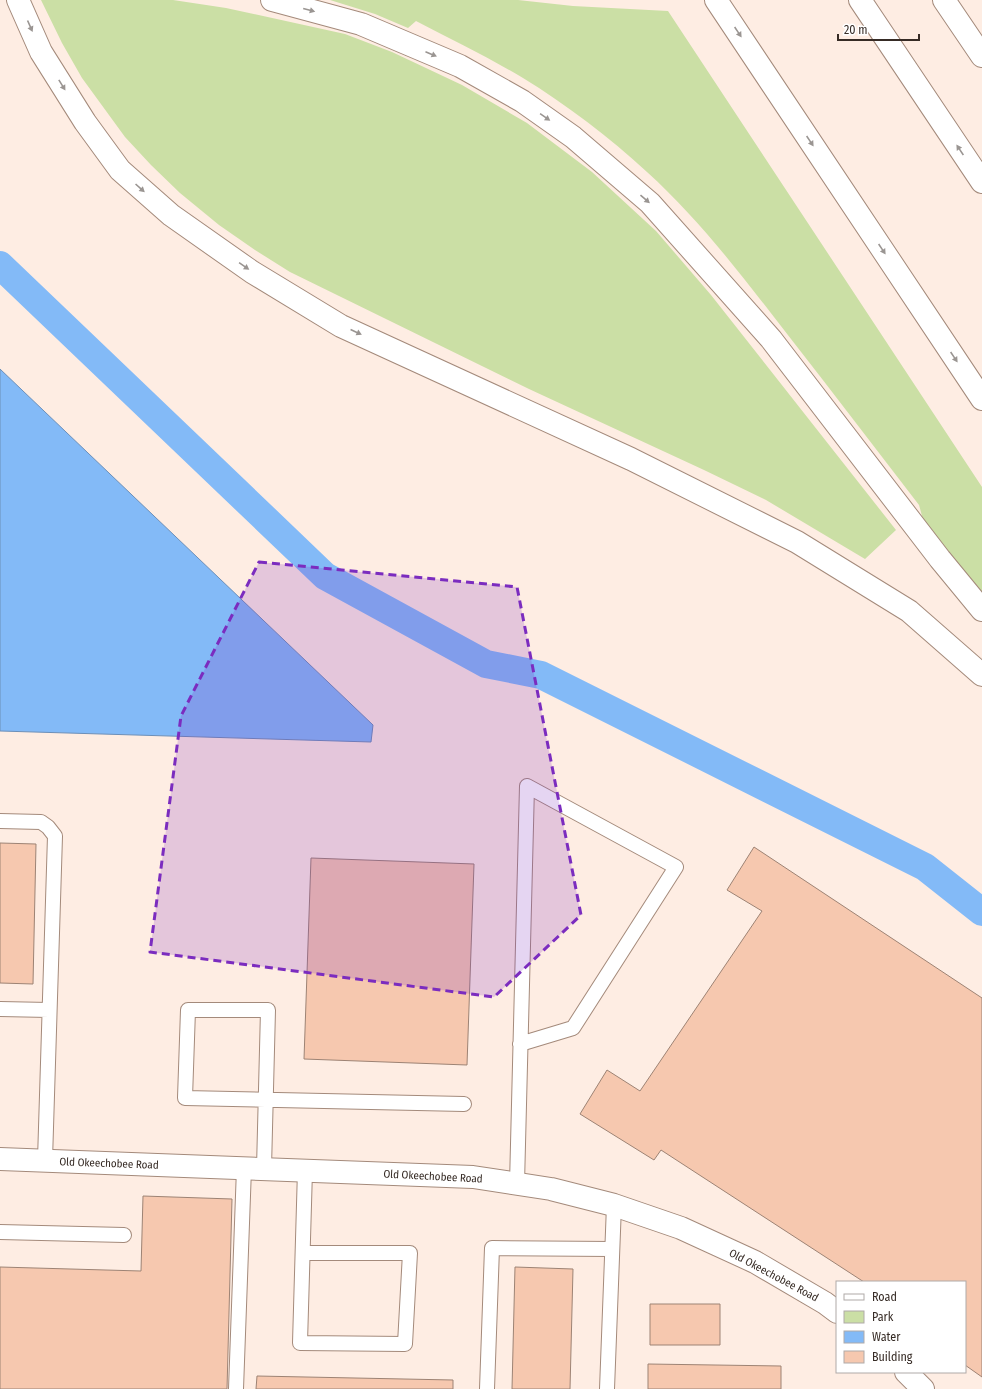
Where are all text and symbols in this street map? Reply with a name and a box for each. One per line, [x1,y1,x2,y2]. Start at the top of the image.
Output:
one-way arrow [303,7,315,13]
scale bar [838,16,919,42]
one-way arrow [27,20,33,32]
text: 20 m [844,23,868,37]
one-way arrow [734,27,742,38]
one-way arrow [426,51,437,57]
one-way arrow [58,80,66,90]
one-way arrow [539,113,550,121]
one-way arrow [806,135,814,146]
one-way arrow [956,144,964,155]
one-way arrow [136,183,145,192]
one-way arrow [640,194,651,203]
one-way arrow [878,244,886,254]
one-way arrow [239,262,249,270]
one-way arrow [350,329,361,335]
one-way arrow [950,352,958,362]
street label: Old Okeechobee Road [59,1155,159,1172]
street label: Old Okeechobee Road [383,1167,483,1186]
street label: Old Okeechobee Road [727,1246,821,1305]
legend [836,1281,966,1373]
text: Road [872,1290,897,1304]
text: Park [872,1310,894,1324]
text: Water [872,1330,901,1344]
text: Building [872,1350,913,1364]

